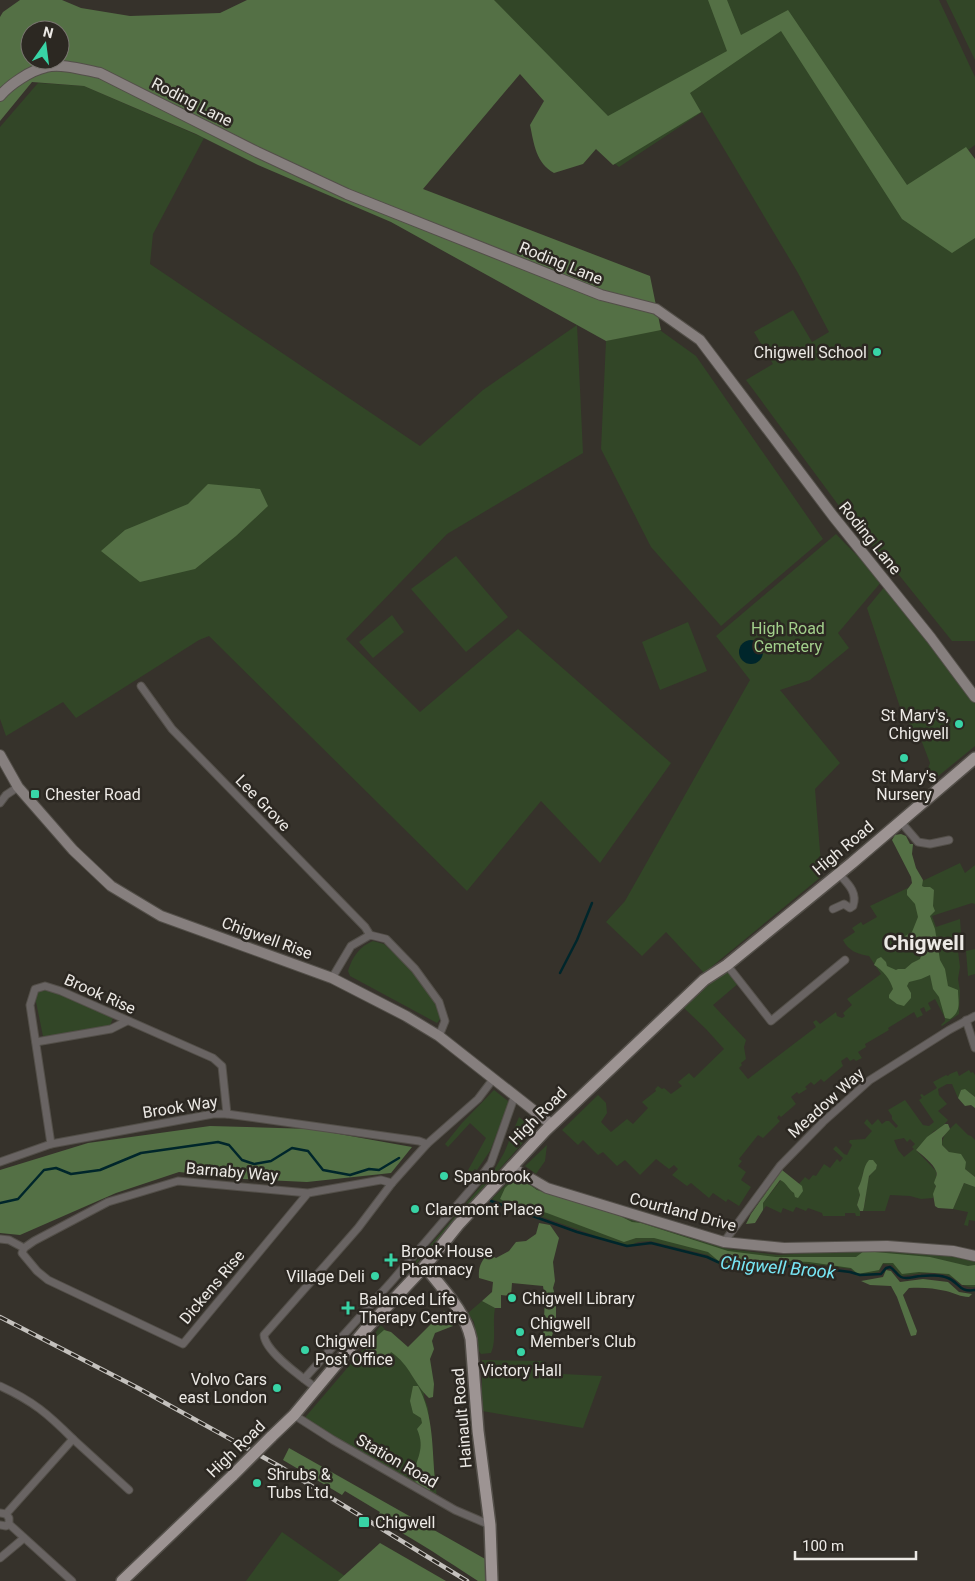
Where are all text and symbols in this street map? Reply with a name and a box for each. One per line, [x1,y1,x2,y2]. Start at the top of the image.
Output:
north arrow [20,20,70,70]
text: N [41,23,55,41]
street label: Roding Lane [148,73,236,131]
street label: Roding Lane [516,238,606,288]
place label: Chigwell School [754,343,867,362]
marker: Chigwell School [871,346,883,358]
street label: Roding Lane [835,498,905,578]
park label: High Road Cemetery [751,619,825,656]
place label: St Mary's, Chigwell [881,706,949,743]
marker: St Mary's, Chigwell [953,718,965,730]
marker: St Mary's Nursery [898,752,910,764]
place label: St Mary's Nursery [871,767,937,804]
street label: Lee Grove [232,771,294,835]
place label: Chester Road [45,785,141,804]
marker: Chester Road [29,788,41,800]
street label: High Road [809,817,877,879]
street label: Chigwell Rise [219,913,315,963]
district label: Chigwell [884,931,964,955]
street label: Brook Rise [61,970,139,1018]
street label: Meadow Way [784,1064,868,1142]
street label: High Road [505,1083,571,1149]
street label: Brook Way [141,1092,219,1122]
street label: Barnaby Way [185,1159,279,1186]
place label: Spanbrook [454,1167,532,1186]
marker: Spanbrook [438,1170,450,1182]
street label: Courtland Drive [628,1189,738,1235]
place label: Claremont Place [425,1200,543,1219]
marker: Claremont Place [409,1203,421,1215]
place label: Brook House Pharmacy [401,1242,493,1279]
street label: Dickens Rise [176,1246,248,1328]
water label: Chigwell Brook [719,1251,838,1283]
marker: Brook House Pharmacy [385,1254,397,1266]
place label: Village Deli [286,1267,365,1286]
marker: Village Deli [369,1270,381,1282]
place label: Chigwell Library [522,1289,635,1308]
place label: Balanced Life Therapy Centre [359,1290,467,1327]
marker: Chigwell Library [506,1292,518,1304]
marker: Balanced Life Therapy Centre [341,1301,355,1315]
place label: Chigwell Member's Club [530,1314,636,1351]
marker: Chigwell Member's Club [514,1326,526,1338]
place label: Chigwell Post Office [315,1332,393,1369]
marker: Chigwell Post Office [299,1344,311,1356]
marker: Victory Hall [515,1346,527,1358]
place label: Victory Hall [480,1361,562,1380]
street label: Hainault Road [448,1367,476,1469]
place label: Volvo Cars east London [179,1370,267,1407]
marker: Volvo Cars east London [271,1382,283,1394]
street label: High Road [203,1417,269,1481]
street label: Station Road [353,1430,441,1492]
place label: Shrubs & Tubs Ltd. [267,1465,333,1502]
marker: Shrubs & Tubs Ltd. [251,1477,263,1489]
place label: Chigwell [375,1513,435,1532]
marker: Chigwell [357,1515,371,1529]
scale bar [795,1528,916,1560]
text: 100 m [802,1537,844,1555]

